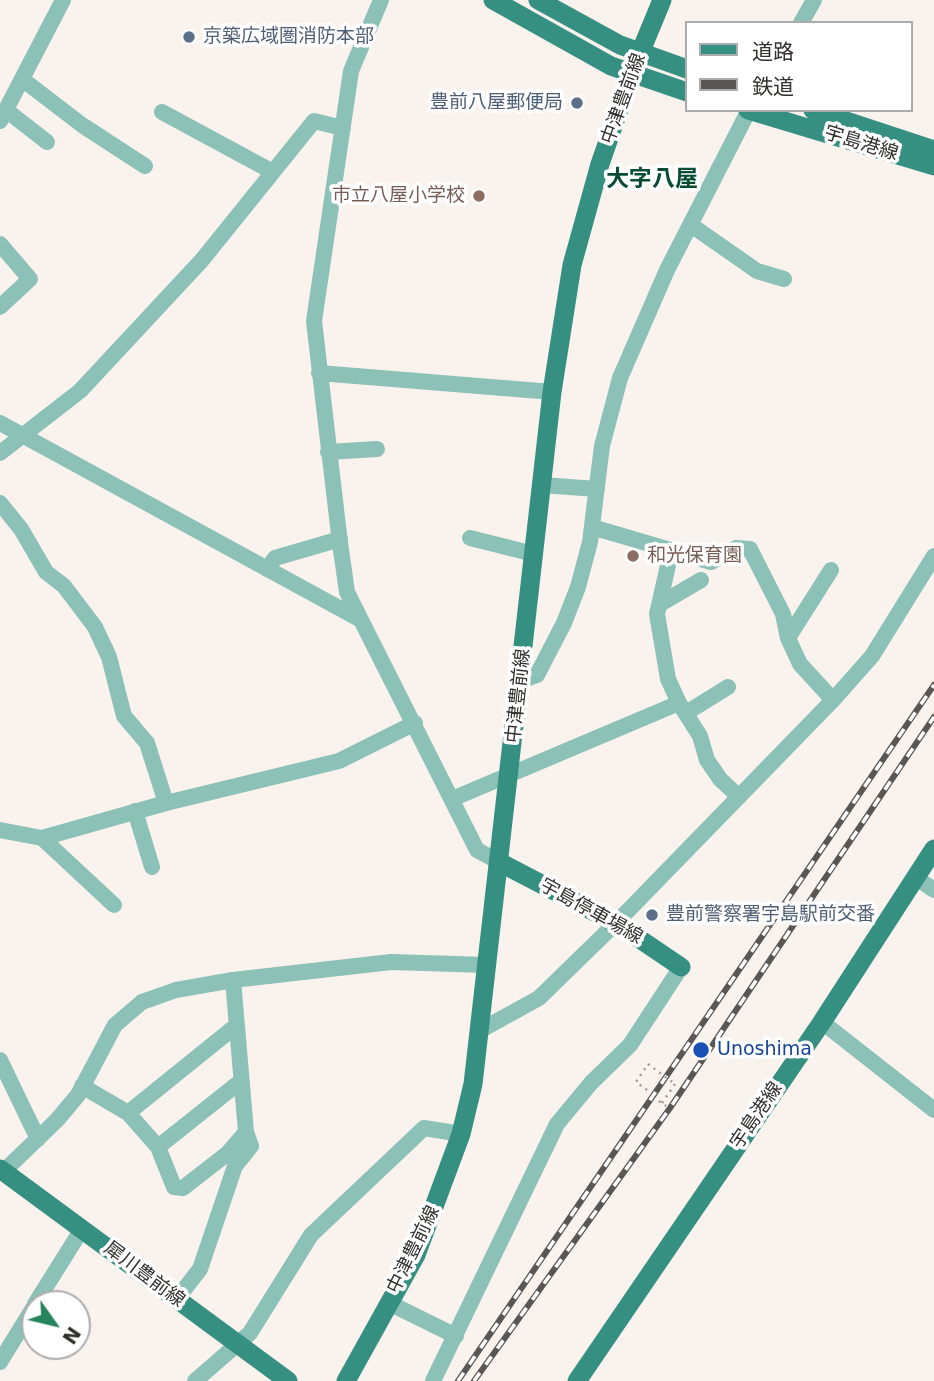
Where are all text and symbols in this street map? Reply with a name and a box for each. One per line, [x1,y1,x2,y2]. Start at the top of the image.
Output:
legend [685,21,913,112]
place label: 京築広域圏消防本部 [203,26,374,48]
marker: 京築広域圏消防本部 [181,29,197,45]
text: 道路 [752,40,794,64]
street label: 中津豊前線 [597,50,651,148]
text: 鉄道 [752,75,794,99]
place label: 豊前八屋郵便局 [430,92,563,114]
marker: 豊前八屋郵便局 [569,95,585,111]
street label: 宇島港線 [821,122,901,166]
district label: 大字八屋 [606,166,698,194]
place label: 市立八屋小学校 [332,185,465,207]
marker: 市立八屋小学校 [471,188,487,204]
place label: 和光保育園 [647,545,742,567]
marker: 和光保育園 [625,548,641,564]
street label: 中津豊前線 [503,648,535,744]
street label: 宇島停車場線 [536,874,646,950]
place label: 豊前警察署宇島駅前交番 [666,904,875,926]
marker: 豊前警察署宇島駅前交番 [644,907,660,923]
place label: Unoshima [717,1039,812,1061]
marker: Unoshima [691,1040,711,1060]
street label: 宇島港線 [726,1078,788,1154]
street label: 中津豊前線 [383,1202,445,1298]
street label: 犀川豊前線 [99,1237,189,1313]
north arrow [21,1290,91,1360]
text: N [58,1323,85,1348]

